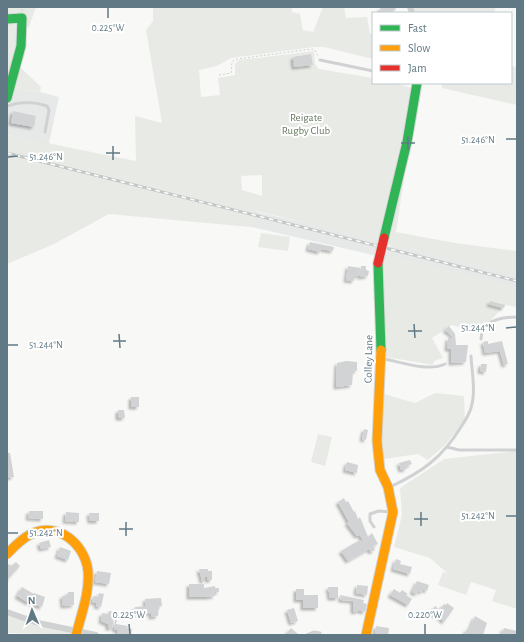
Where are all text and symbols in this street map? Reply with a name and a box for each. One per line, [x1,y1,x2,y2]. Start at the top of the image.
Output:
legend [372,12,512,84]
text: Fast [408,22,427,34]
text: 0.225°W [92,23,124,33]
text: Slow [408,42,430,54]
text: Jam [408,62,427,74]
park label: Reigate Rugby Club [282,112,331,136]
text: 51.246°N [461,135,495,145]
text: 51.246°N [29,152,63,162]
text: 51.244°N [461,323,495,333]
street label: Colley Lane [363,335,374,383]
text: 51.244°N [29,340,63,350]
text: 51.242°N [461,511,495,521]
text: 51.242°N [29,528,63,538]
north arrow [12,590,52,630]
text: N [28,595,36,606]
text: 0.225°W [113,610,145,620]
text: 0.220°W [408,610,442,620]

